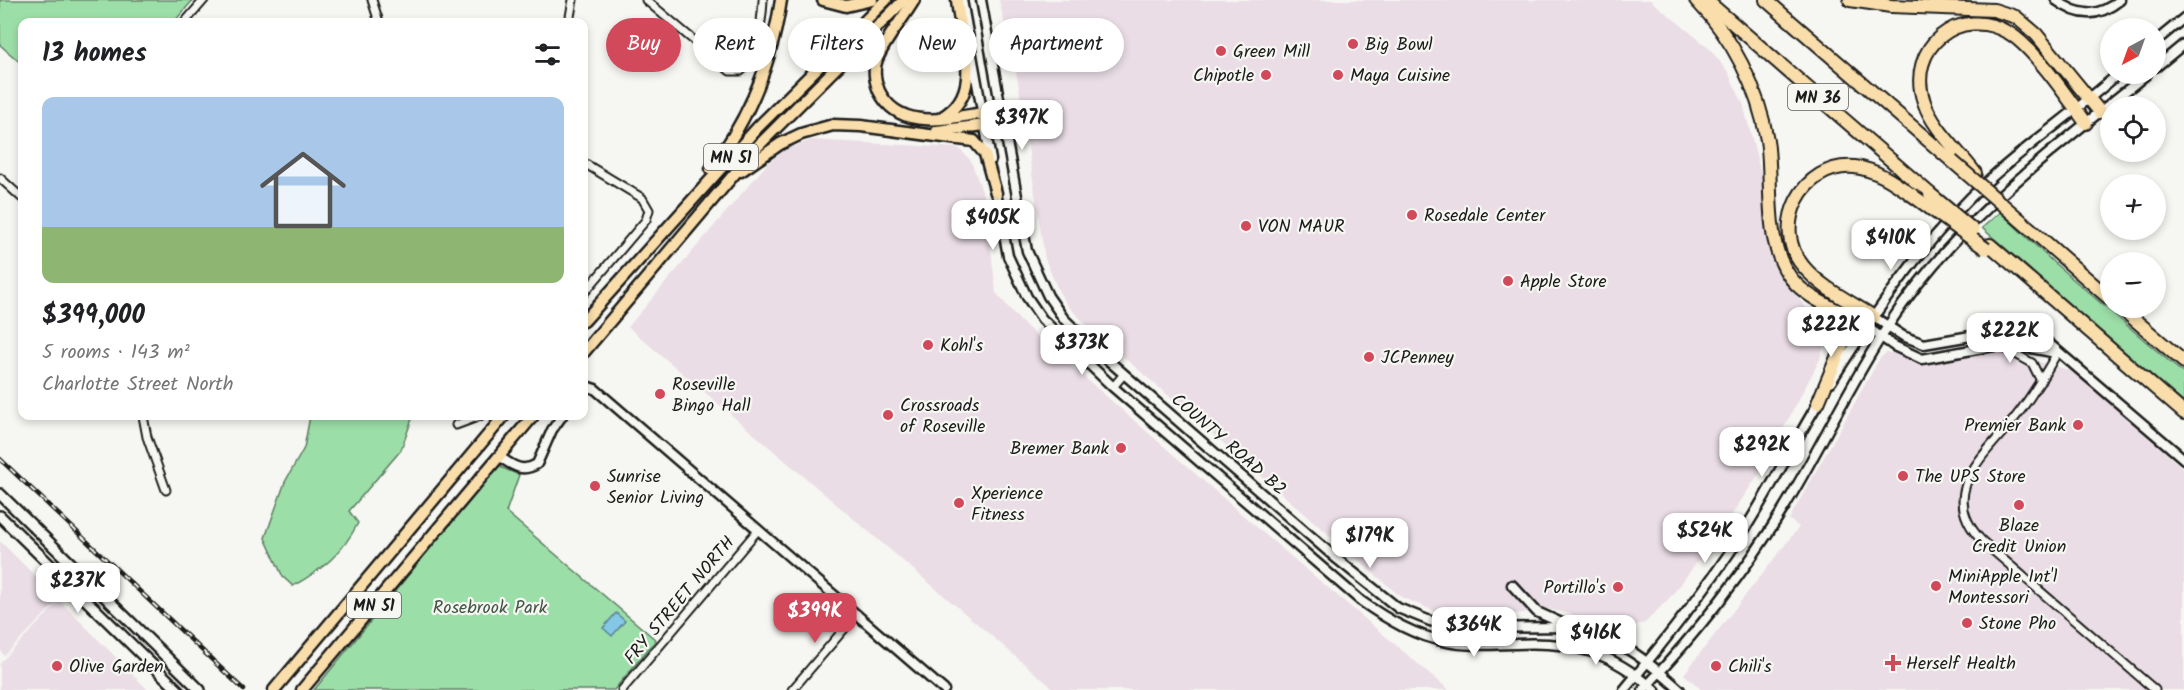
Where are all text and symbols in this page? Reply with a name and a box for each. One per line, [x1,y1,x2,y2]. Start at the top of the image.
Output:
chip: Buy [606,18,681,72]
chip: Rent [693,18,776,72]
chip: Filters [788,18,885,72]
chip: New [897,18,977,72]
chip: Apartment [989,18,1124,72]
north arrow [2100,18,2166,84]
map controls [2100,18,2166,318]
place label: Big Bowl [1365,31,1433,60]
text: 13 homes [42,33,147,75]
marker: Big Bowl [1346,37,1360,51]
icon: filters [531,38,564,71]
place label: Green Mill [1233,38,1311,67]
marker: Green Mill [1214,44,1228,58]
place label: Chipotle [1193,62,1254,91]
place label: Maya Cuisine [1350,62,1450,91]
marker: Chipotle [1259,68,1273,82]
marker: Maya Cuisine [1331,68,1345,82]
road number: MN 36 [1788,84,1848,110]
button: locate [2100,96,2166,162]
pin: $397K [980,100,1064,151]
text: $397K [995,103,1049,135]
icon: home [249,136,357,244]
road number: MN 51 [704,144,758,170]
button: + [2100,174,2166,240]
pin: $405K [951,200,1035,251]
place label: Rosedale Center [1424,202,1546,231]
text: $405K [965,203,1021,235]
marker: Rosedale Center [1405,208,1419,222]
place label: VON MAUR [1258,213,1344,242]
marker: VON MAUR [1239,219,1253,233]
pin: $410K [1849,220,1933,271]
text: $410K [1865,223,1917,255]
button: − [2100,252,2166,318]
place label: Apple Store [1520,268,1607,297]
marker: Apple Store [1501,274,1515,288]
text: $399,000 [42,295,145,337]
pin: $222K [1789,307,1873,358]
text: $222K [1802,310,1860,342]
pin: $222K [1968,313,2052,364]
text: $222K [1981,316,2039,348]
pin: $373K [1040,325,1124,376]
text: $373K [1054,328,1110,360]
place label: Kohl's [940,332,983,361]
text: 5 rooms · 143 m² [42,337,190,369]
marker: Kohl's [921,338,935,352]
place label: JCPenney [1381,344,1454,373]
marker: JCPenney [1362,350,1376,364]
text: Charlotte Street North [42,369,234,401]
place label: Roseville Bingo Hall [672,371,751,421]
marker: Roseville Bingo Hall [653,387,667,401]
street label: COUNTY ROAD B2 [1164,387,1292,504]
place label: Crossroads of Roseville [900,392,985,442]
marker: Crossroads of Roseville [881,408,895,422]
place label: Premier Bank [1964,412,2067,441]
marker: Premier Bank [2071,418,2085,432]
pin: $292K [1720,427,1804,478]
text: $292K [1733,430,1791,462]
place label: Bremer Bank [1010,435,1110,464]
marker: Bremer Bank [1114,441,1128,455]
place label: Sunrise Senior Living [607,463,704,513]
place label: The UPS Store [1915,463,2026,492]
marker: The UPS Store [1896,469,1910,483]
marker: Sunrise Senior Living [588,479,602,493]
place label: Xperience Fitness [971,480,1043,530]
marker: Xperience Fitness [952,496,966,510]
marker: Blaze Credit Union [2012,498,2026,512]
place label: Blaze Credit Union [1972,512,2066,562]
pin: $524K [1663,513,1747,564]
text: $524K [1677,516,1733,548]
pin: $179K [1328,518,1412,569]
text: $179K [1345,521,1395,553]
street label: FRY STREET NORTH [617,530,743,672]
pin: $237K [36,563,120,614]
place label: MiniApple Int'l Montessori [1948,563,2058,613]
text: $237K [50,566,106,598]
place label: Portillo's [1544,574,1606,603]
marker: MiniApple Int'l Montessori [1929,579,1943,593]
marker: Portillo's [1611,580,1625,594]
road number: MN 51 [347,592,401,618]
pin: $399K [773,593,857,644]
park label: Rosebrook Park [433,594,548,623]
text: $399K [787,596,843,628]
pin: $364K [1432,607,1516,658]
text: $364K [1446,610,1502,642]
place label: Stone Pho [1979,610,2056,639]
pin: $416K [1554,615,1638,666]
marker: Stone Pho [1960,616,1974,630]
text: $416K [1570,618,1622,650]
place label: Herself Health [1906,650,2016,679]
place label: Olive Garden [69,653,164,682]
place label: Chili's [1728,653,1772,682]
marker: Herself Health [1884,654,1902,672]
marker: Olive Garden [50,659,64,673]
marker: Chili's [1709,659,1723,673]

